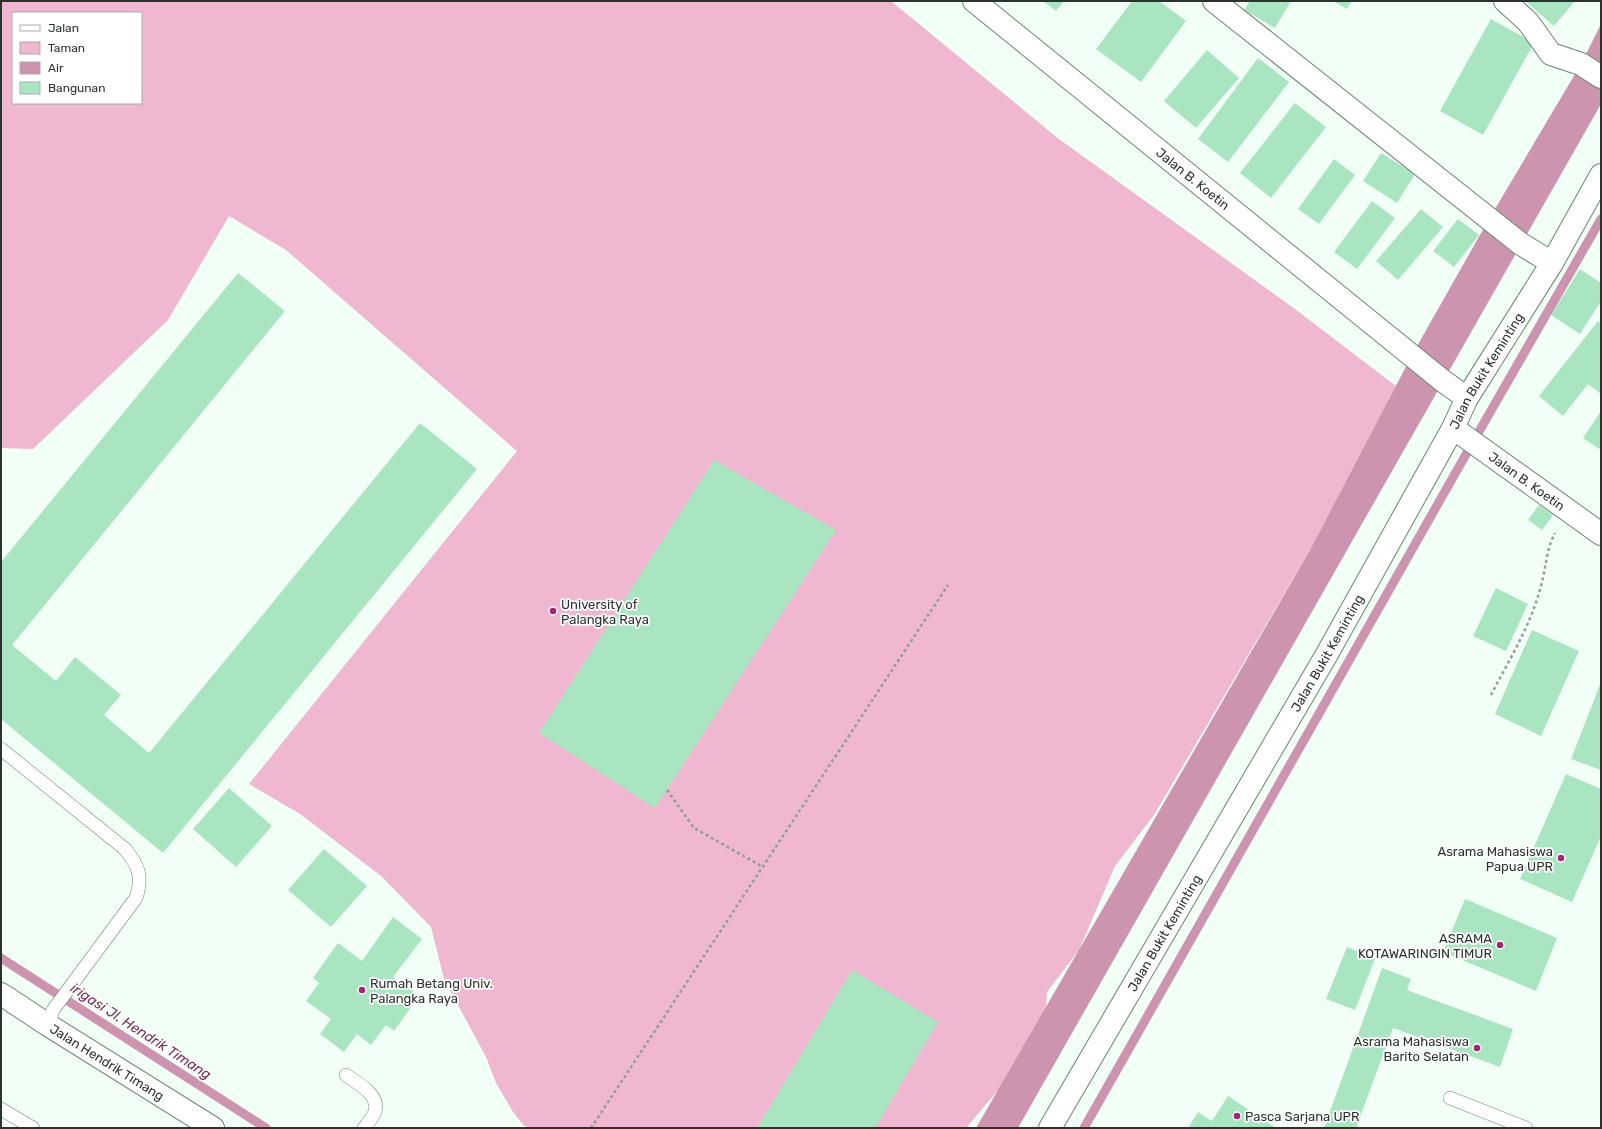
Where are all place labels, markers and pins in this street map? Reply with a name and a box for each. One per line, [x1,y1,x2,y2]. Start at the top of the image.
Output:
place label: University of Palangka Raya [561,597,649,628]
marker: University of Palangka Raya [548,606,558,616]
place label: Asrama Mahasiswa Papua UPR [1438,844,1553,874]
marker: Asrama Mahasiswa Papua UPR [1556,853,1566,863]
place label: ASRAMA KOTAWARINGIN TIMUR [1358,931,1492,961]
marker: ASRAMA KOTAWARINGIN TIMUR [1495,940,1505,950]
place label: Rumah Betang Univ. Palangka Raya [370,976,493,1007]
marker: Rumah Betang Univ. Palangka Raya [357,985,367,995]
place label: Asrama Mahasiswa Barito Selatan [1354,1034,1469,1064]
marker: Asrama Mahasiswa Barito Selatan [1472,1043,1482,1053]
place label: Pasca Sarjana UPR [1245,1109,1359,1124]
marker: Pasca Sarjana UPR [1232,1111,1242,1121]

